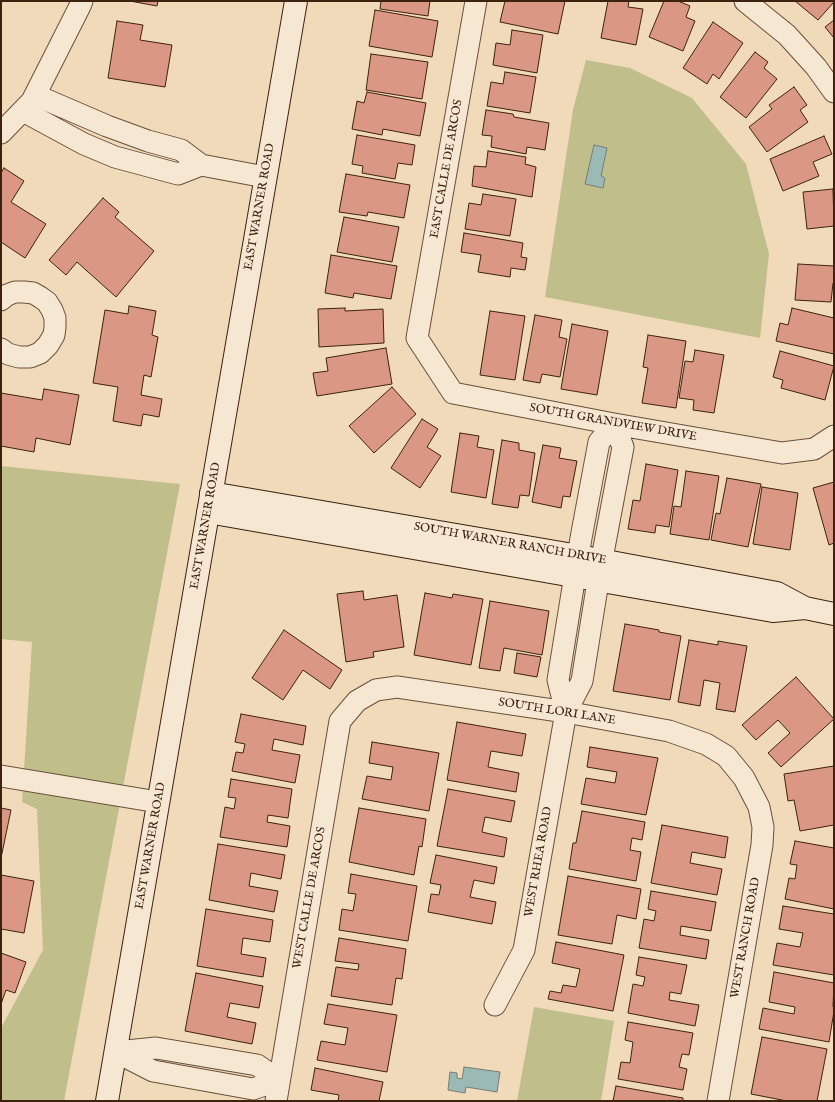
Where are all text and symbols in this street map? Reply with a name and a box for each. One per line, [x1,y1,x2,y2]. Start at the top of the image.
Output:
street label: EAST CALLE DE ARCOS [428,98,466,240]
street label: EAST WARNER ROAD [242,142,278,272]
street label: SOUTH GRANDVIEW DRIVE [528,401,698,445]
street label: EAST WARNER ROAD [188,461,224,591]
street label: SOUTH WARNER RANCH DRIVE [413,520,607,568]
street label: SOUTH LORI LANE [497,696,617,728]
street label: EAST WARNER ROAD [133,781,169,911]
street label: WEST RHEA ROAD [522,806,556,918]
street label: WEST CALLE DE ARCOS [290,826,330,970]
street label: WEST RANCH ROAD [728,876,764,1000]

